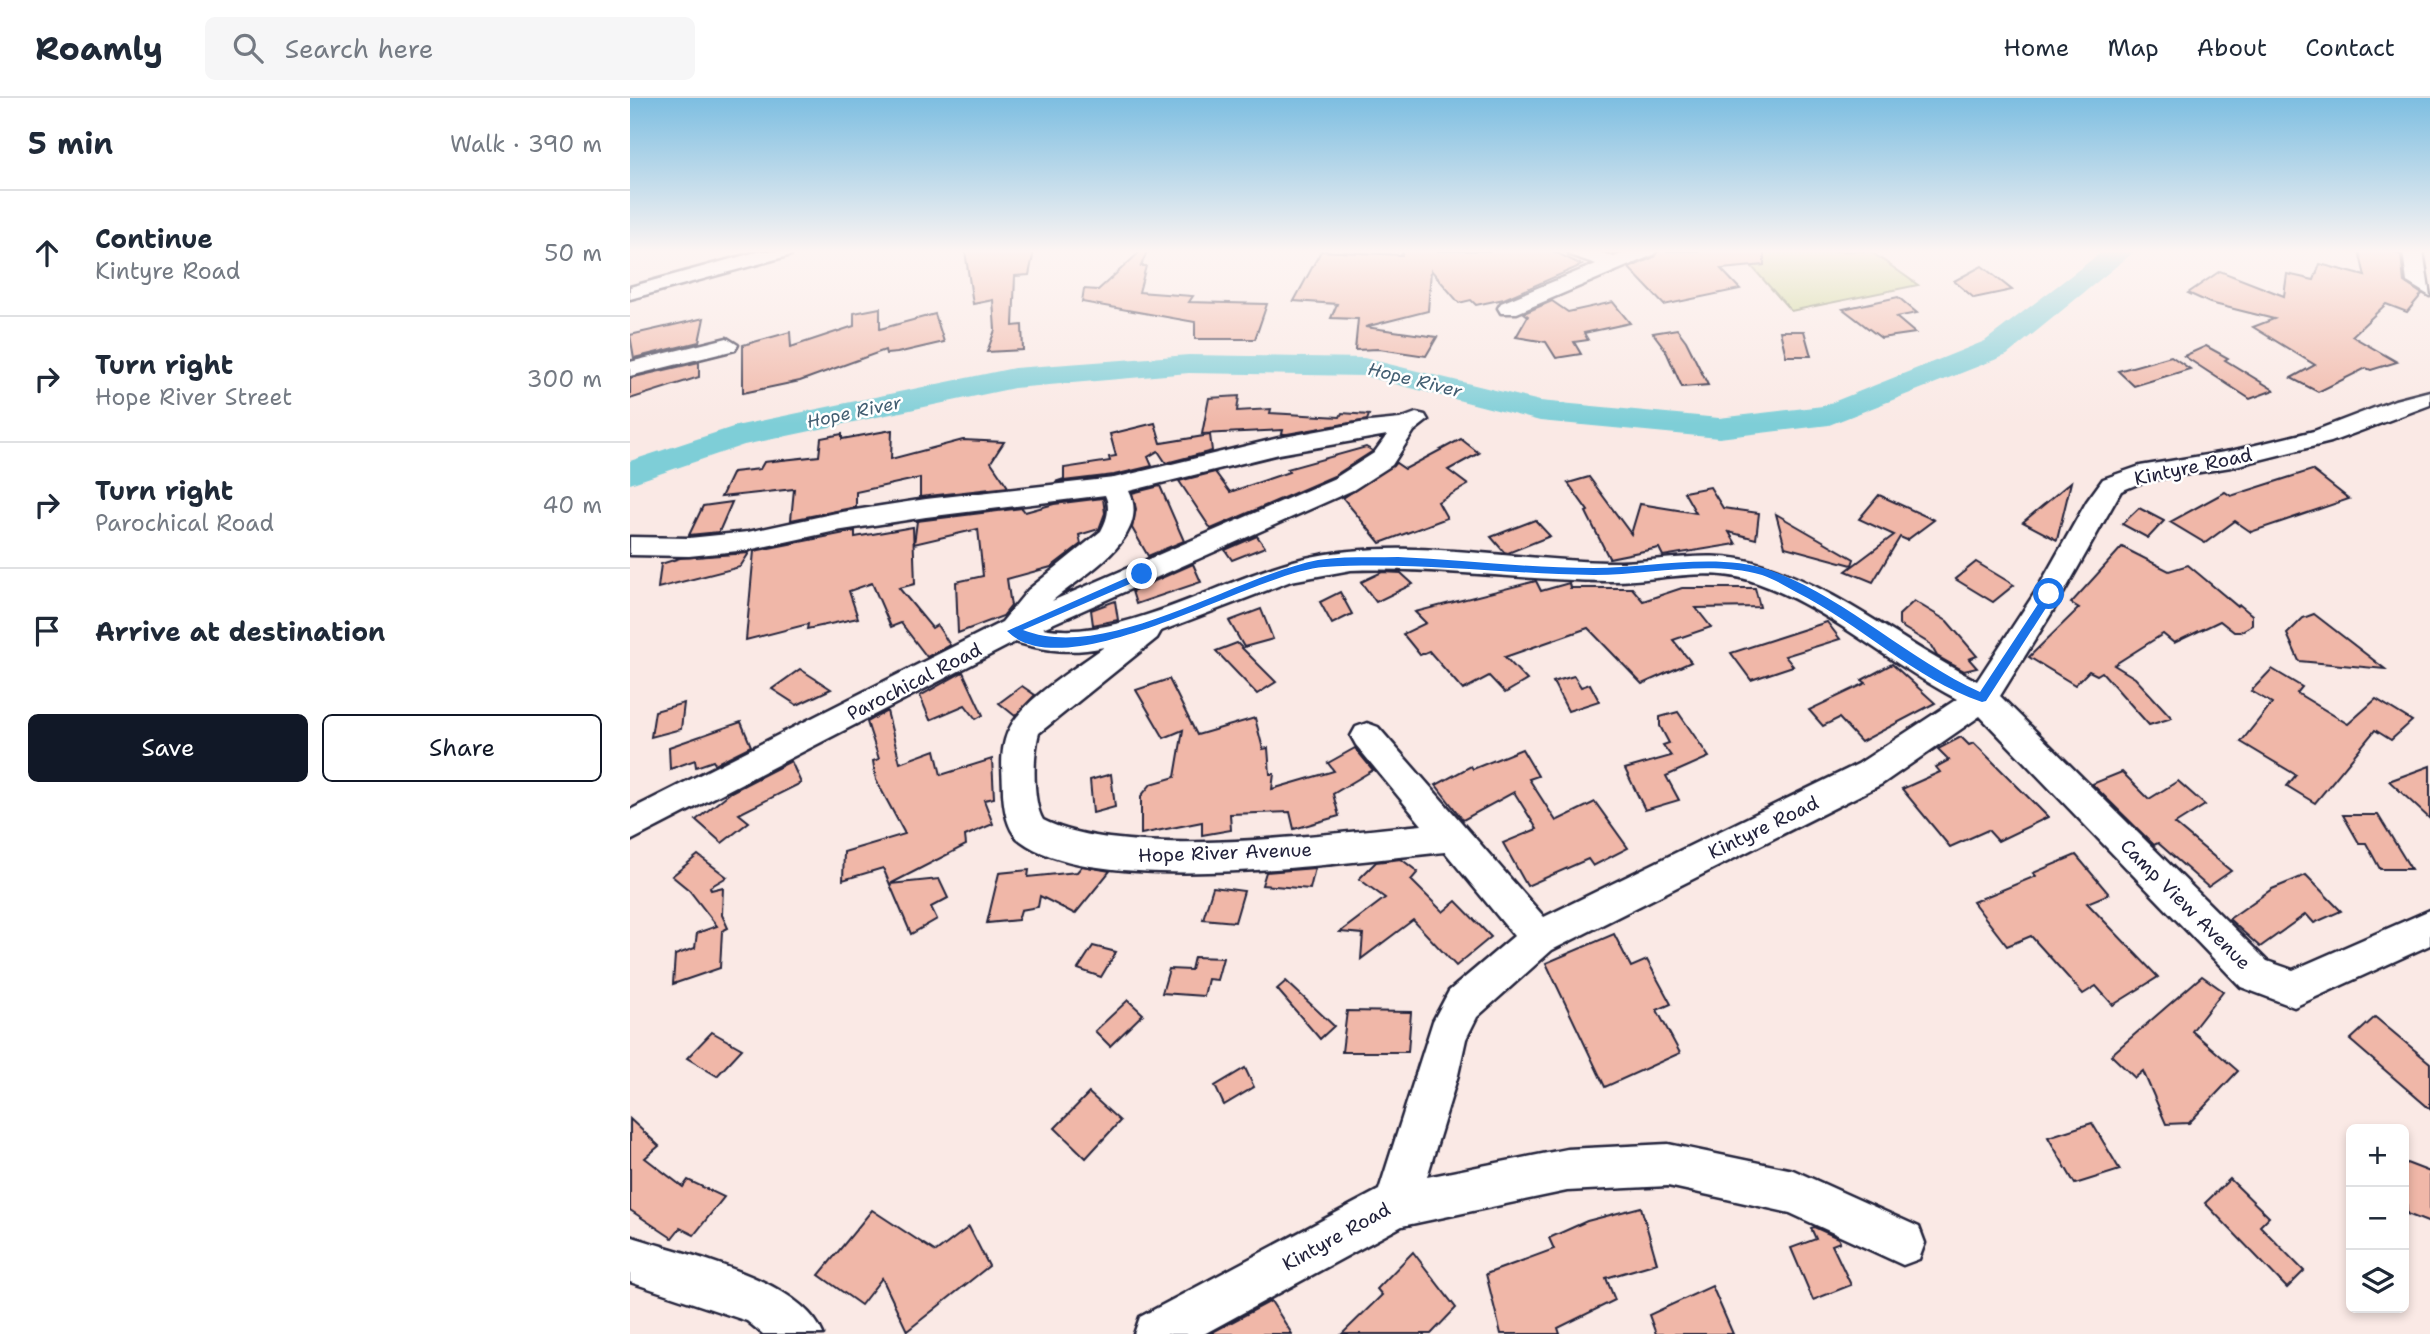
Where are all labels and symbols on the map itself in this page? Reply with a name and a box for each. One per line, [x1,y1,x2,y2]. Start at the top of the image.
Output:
water label: Hope River [1365,357,1465,403]
water label: Hope River [804,390,904,434]
street label: Kintyre Road [2132,442,2254,491]
route end [1126,558,1157,589]
route start [2033,578,2064,609]
street label: Parochical Road [843,637,986,726]
street label: Kintyre Road [1704,790,1823,865]
street label: Camp View Avenue [2115,834,2256,975]
street label: Hope River Avenue [1138,837,1312,868]
street label: Kintyre Road [1278,1196,1395,1276]

